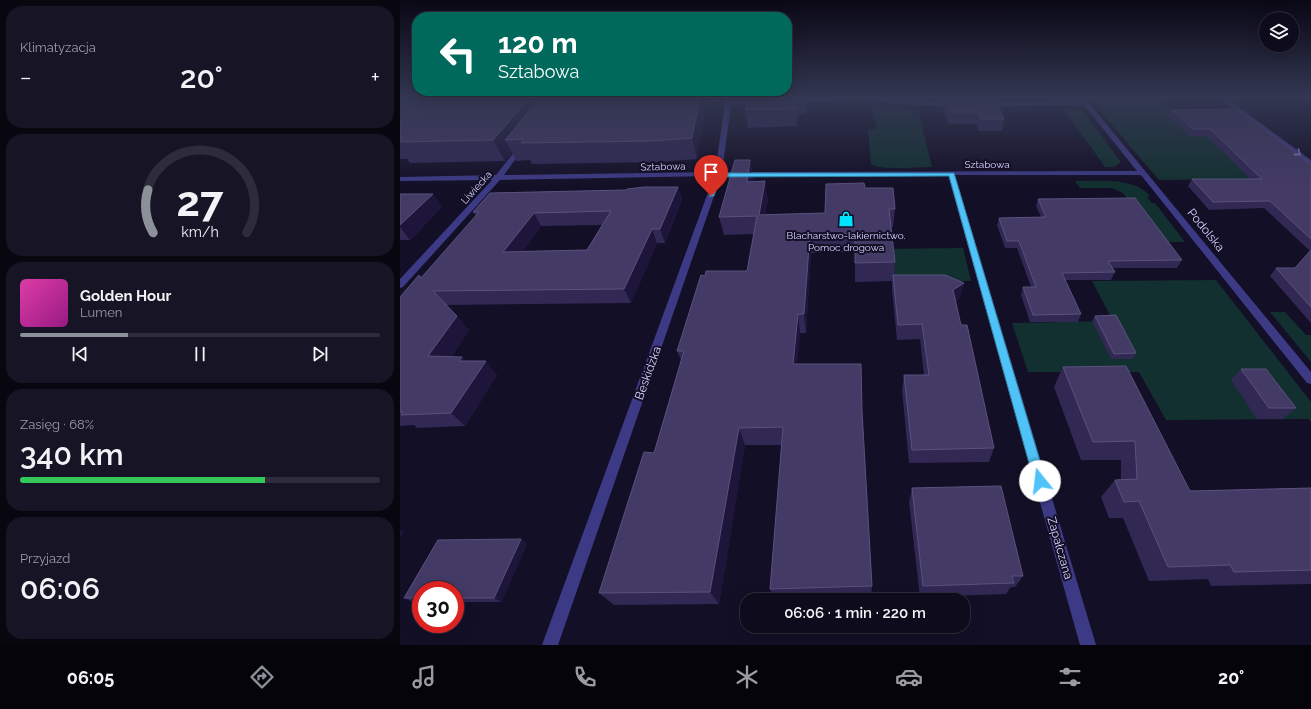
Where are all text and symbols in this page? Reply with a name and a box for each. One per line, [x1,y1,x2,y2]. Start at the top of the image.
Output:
map controls [1259,12,1299,52]
button: layers [1259,12,1299,52]
text: 120 m [498,27,578,60]
icon: left [432,28,484,80]
text: Klimatyzacja [20,40,96,55]
text: 20° [180,60,223,95]
text: Sztabowa [498,61,579,82]
text: − [20,64,32,90]
text: + [371,64,380,90]
one-way arrow [1294,148,1301,155]
pin [694,155,728,196]
street label: Sztabowa [964,159,1010,170]
street label: Sztabowa [640,161,686,172]
icon: arrive [700,161,722,183]
street label: Liwiecka [459,169,494,206]
text: 27 [177,176,224,225]
street label: Podolska [1185,206,1227,254]
shop icon: Blacharstwo-lakiernictwo. Pomoc drogowa [837,210,855,228]
text: km/h [181,223,219,239]
place label: Blacharstwo-lakiernictwo. Pomoc drogowa [787,230,906,253]
text: Golden Hour [80,287,171,305]
text: Lumen [80,305,122,320]
icon: previous [69,343,91,365]
icon: pause [189,343,211,365]
icon: next [309,343,331,365]
street label: Beskidzka [632,344,664,402]
text: Zasięg · 68% [20,417,94,432]
text: 340 km [20,437,123,472]
position arrow [1019,460,1061,502]
street label: Zapałczana [1044,515,1076,581]
text: Przyjazd [20,551,70,566]
text: 06:06 [20,571,100,606]
speed limit sign: 30 [412,581,464,633]
text: 06:06 · 1 min · 220 m [784,604,926,622]
icon: directions [248,663,276,691]
icon: music [410,663,438,691]
icon: phone [571,663,599,691]
icon: climate [733,663,761,691]
icon: car [895,663,923,691]
icon: filters [1056,663,1084,691]
text: 06:05 [67,667,114,688]
text: 20° [1218,667,1244,688]

